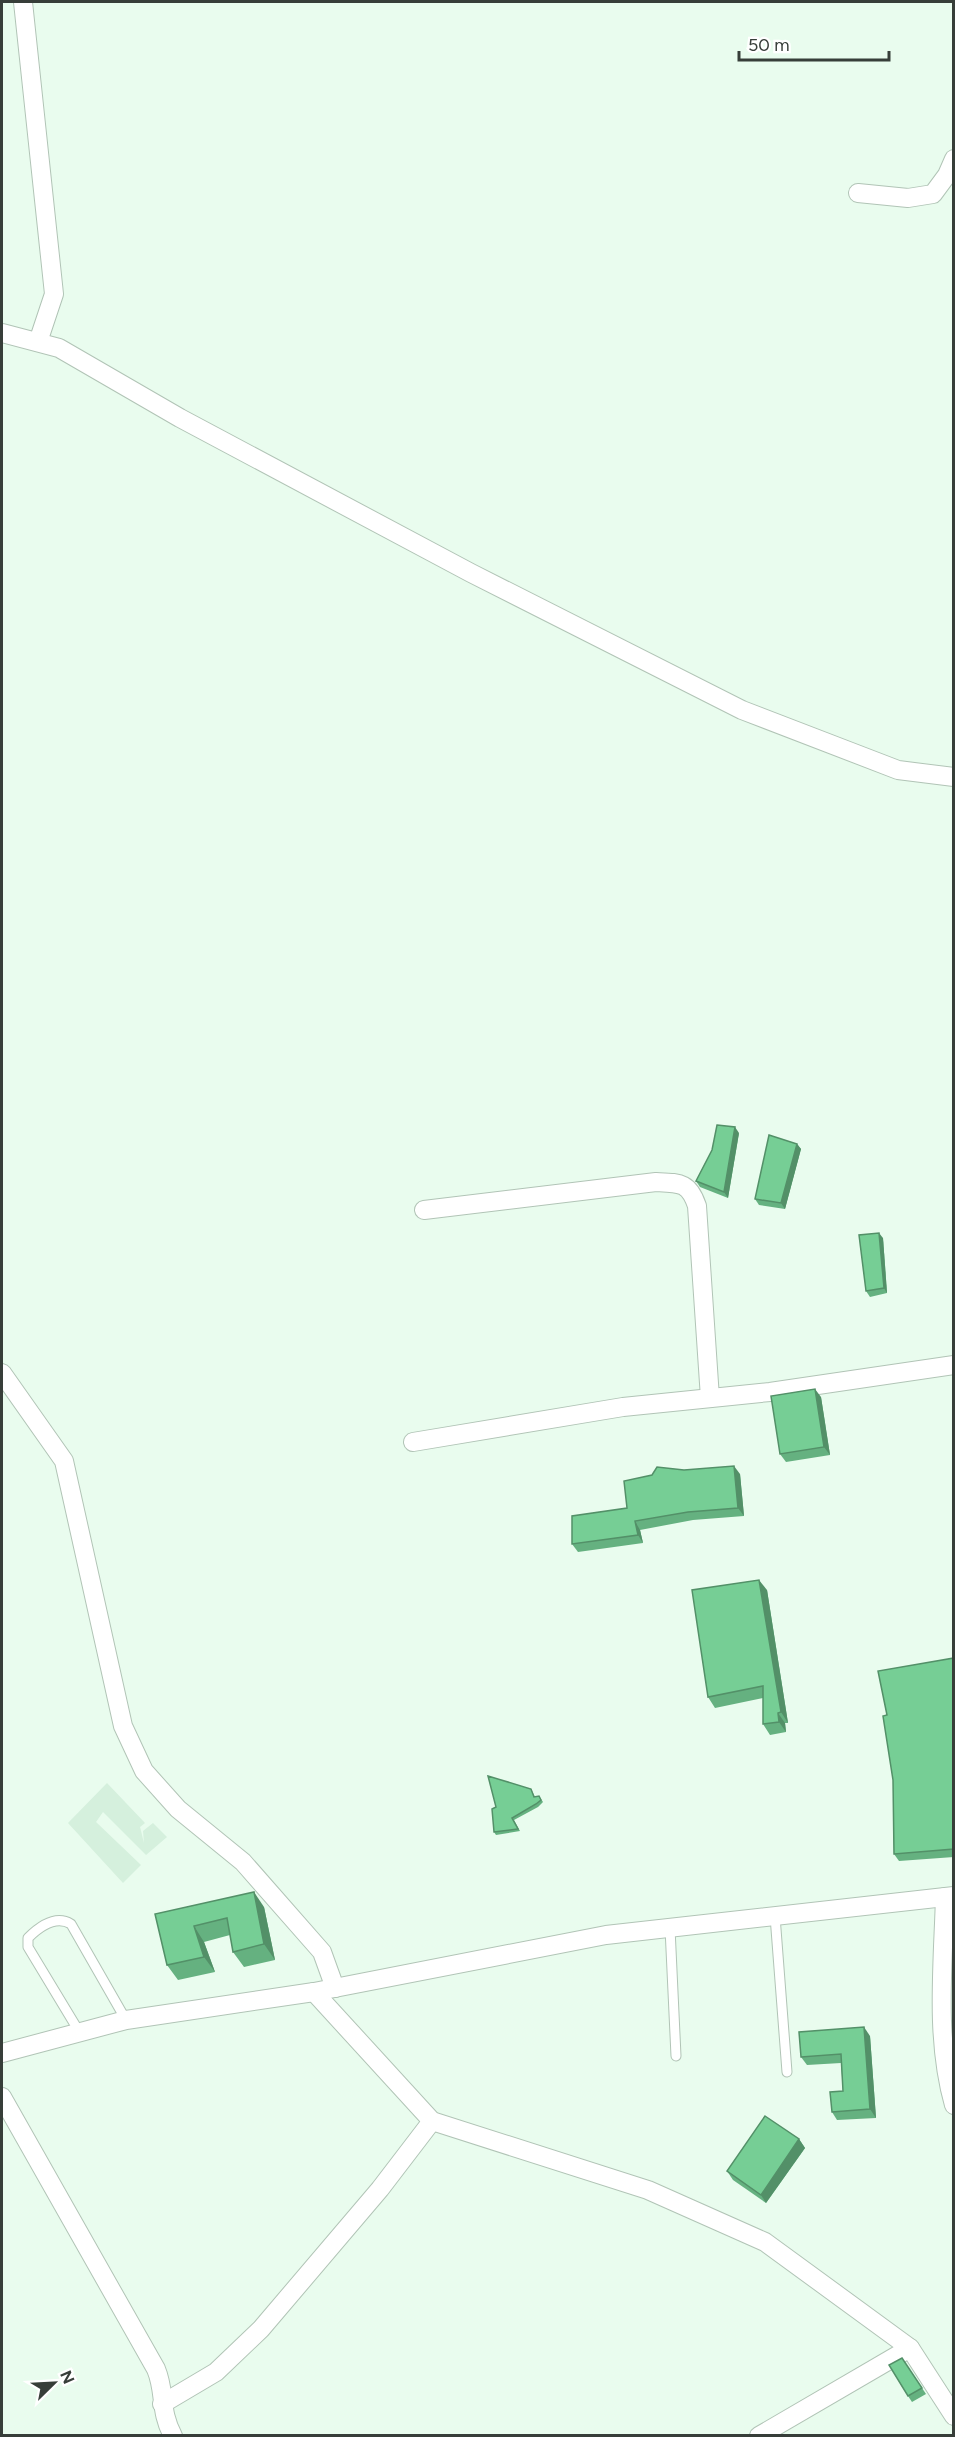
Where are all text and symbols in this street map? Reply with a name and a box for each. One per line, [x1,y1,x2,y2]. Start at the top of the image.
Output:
scale bar [739,24,889,62]
text: 50 m [748,34,790,56]
north arrow [24,2353,84,2413]
text: N [56,2368,78,2387]

